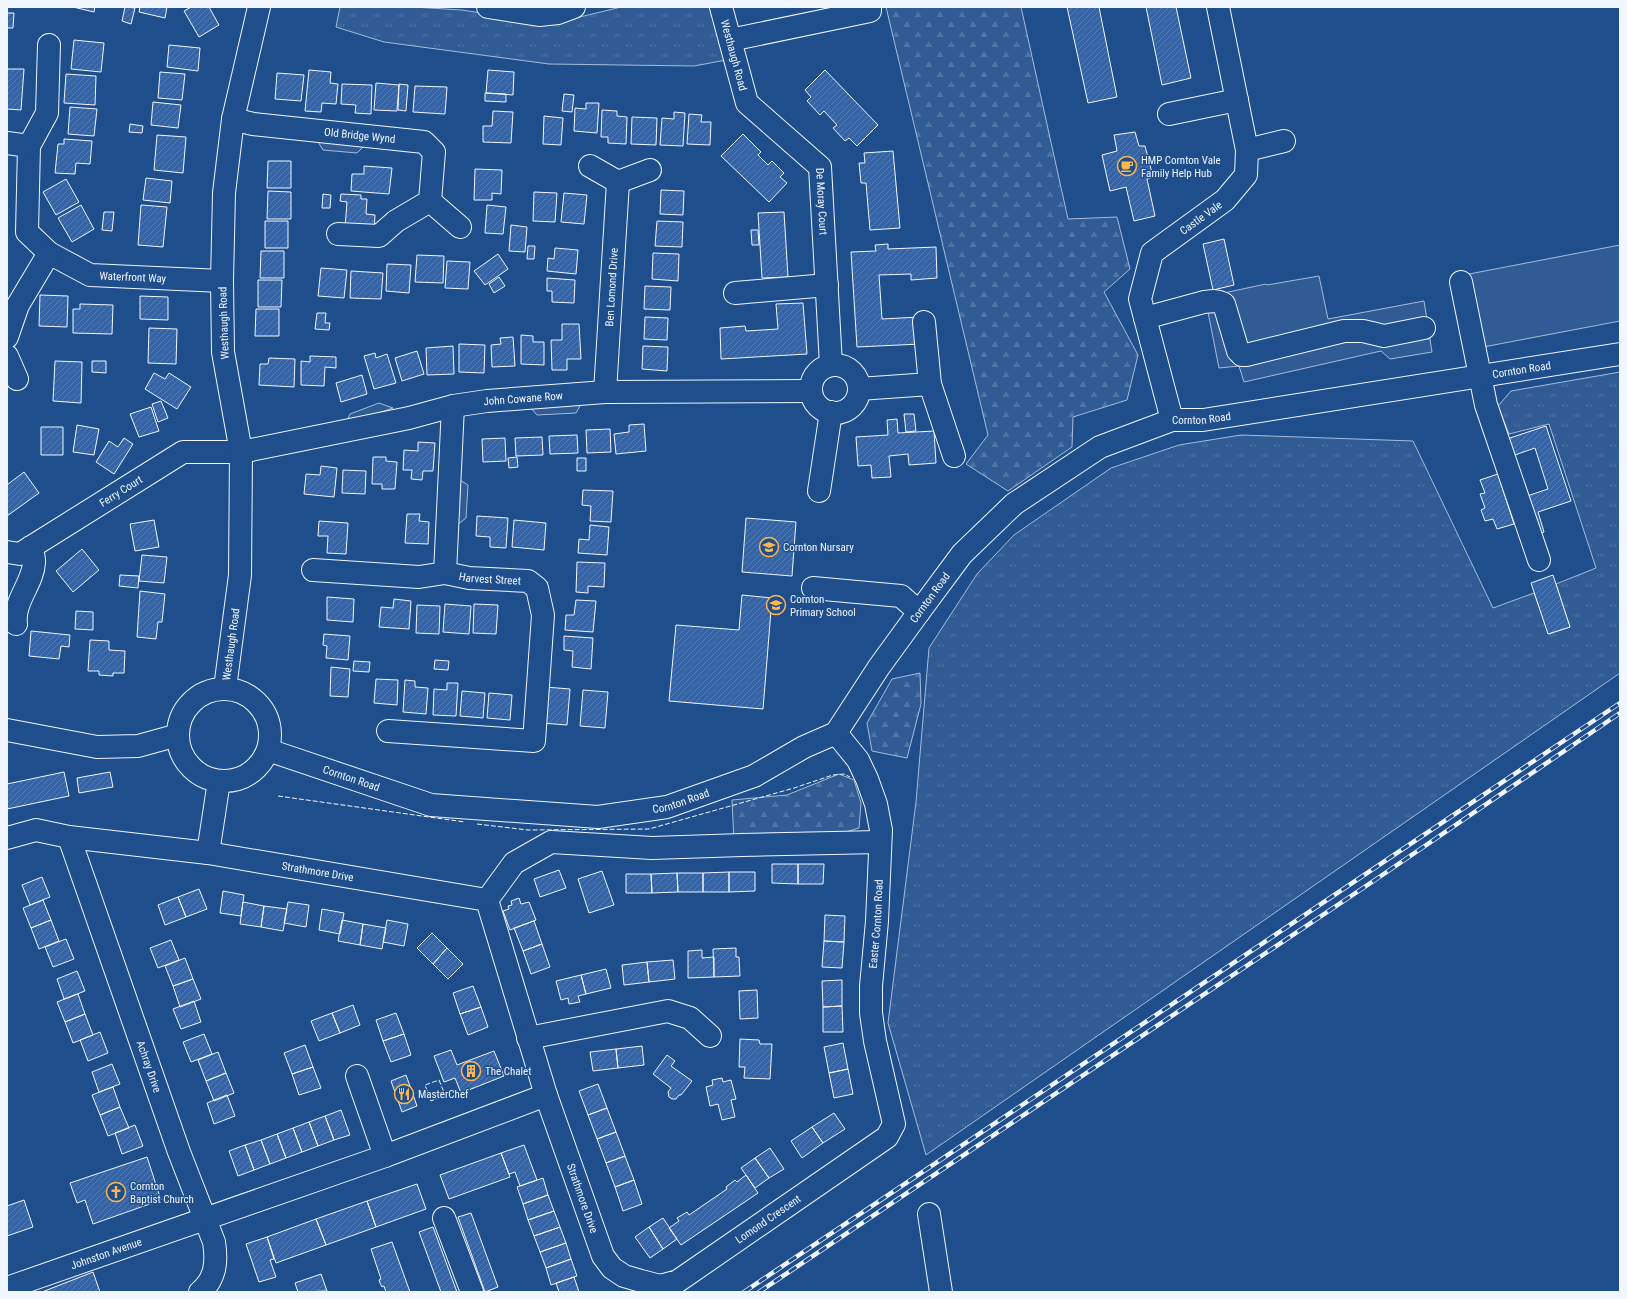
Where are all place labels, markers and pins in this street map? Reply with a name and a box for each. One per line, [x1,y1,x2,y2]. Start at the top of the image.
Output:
place label: HMP Cornton Vale Family Help Hub [1141,154,1221,180]
cafe icon: HMP Cornton Vale Family Help Hub [1116,155,1138,177]
school or university icon: Cornton Nursary [758,536,780,558]
place label: Cornton Nursary [783,541,854,554]
place label: Cornton Primary School [790,593,856,619]
school or university icon: Cornton Primary School [765,594,787,616]
building icon: The Chalet [460,1060,482,1082]
place label: The Chalet [485,1065,531,1078]
restaurant icon: MasterChef [393,1083,415,1105]
place label: MasterChef [418,1088,469,1101]
place label: Cornton Baptist Church [130,1180,194,1206]
church icon: Cornton Baptist Church [105,1181,127,1203]

